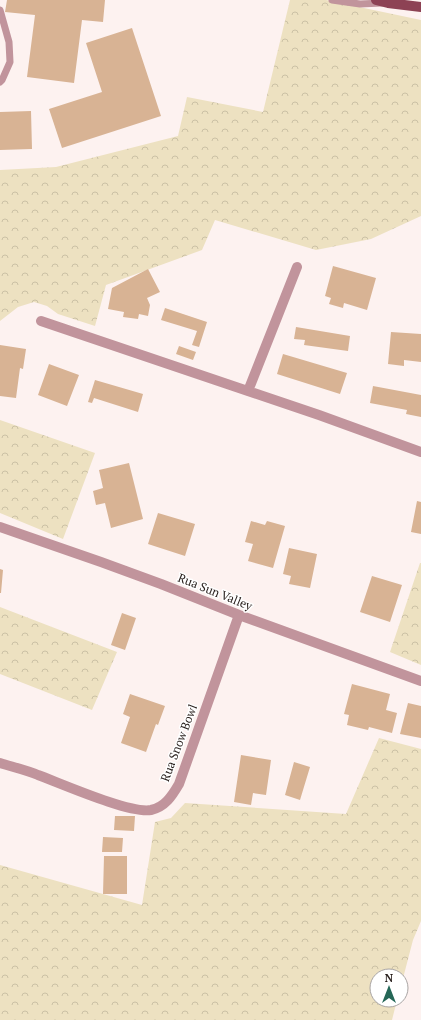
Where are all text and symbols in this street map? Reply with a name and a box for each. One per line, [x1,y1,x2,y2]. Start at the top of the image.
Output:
street label: Rua Sun Valley [176,570,255,614]
street label: Rua Snow Bowl [157,702,200,784]
north arrow [369,968,409,1008]
text: N [385,971,394,985]

